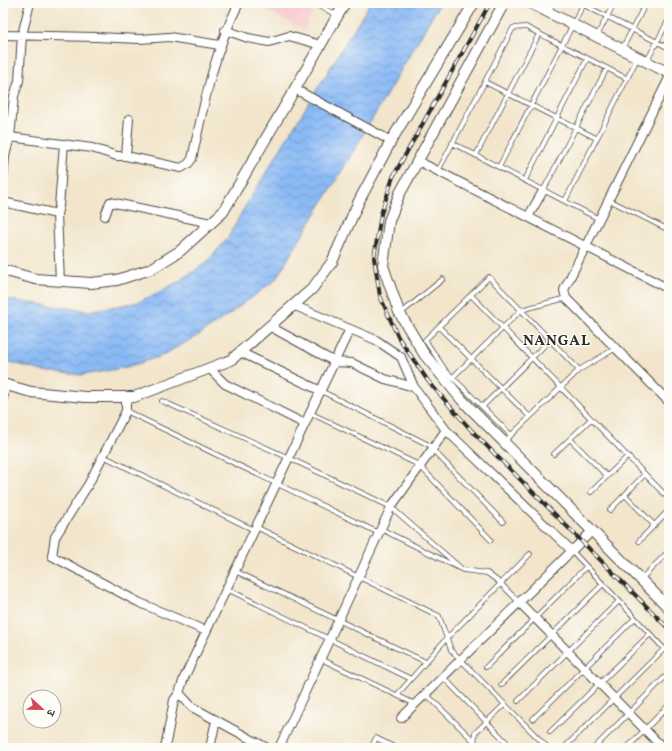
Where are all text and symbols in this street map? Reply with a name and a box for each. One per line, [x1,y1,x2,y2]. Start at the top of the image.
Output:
district label: NANGAL [523,331,591,352]
north arrow [22,689,62,729]
text: उ [41,706,58,719]

